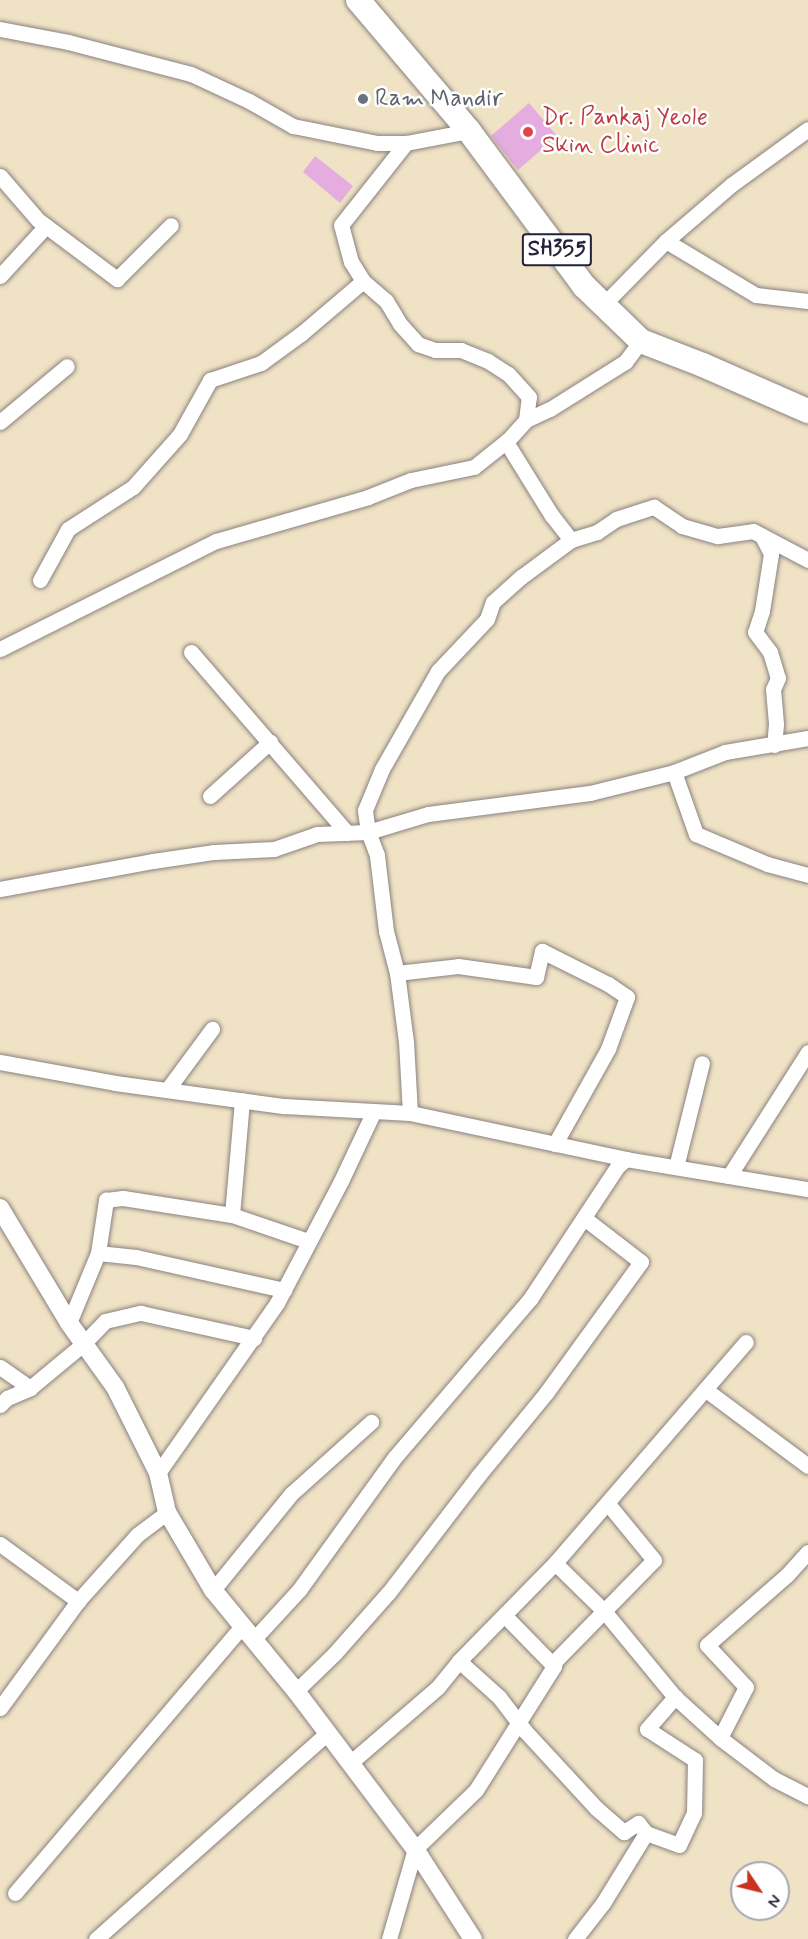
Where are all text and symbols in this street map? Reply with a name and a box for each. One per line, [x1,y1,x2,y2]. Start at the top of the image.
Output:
place label: Ram Mandir [375,85,506,113]
marker: Ram Mandir [356,92,370,106]
place label: Dr. Pankaj Yeole Skin Clinic [542,104,711,160]
marker: Dr. Pankaj Yeole Skin Clinic [519,123,537,141]
road number: SH355 [521,231,593,269]
north arrow [730,1861,790,1921]
text: N [762,1890,785,1911]

